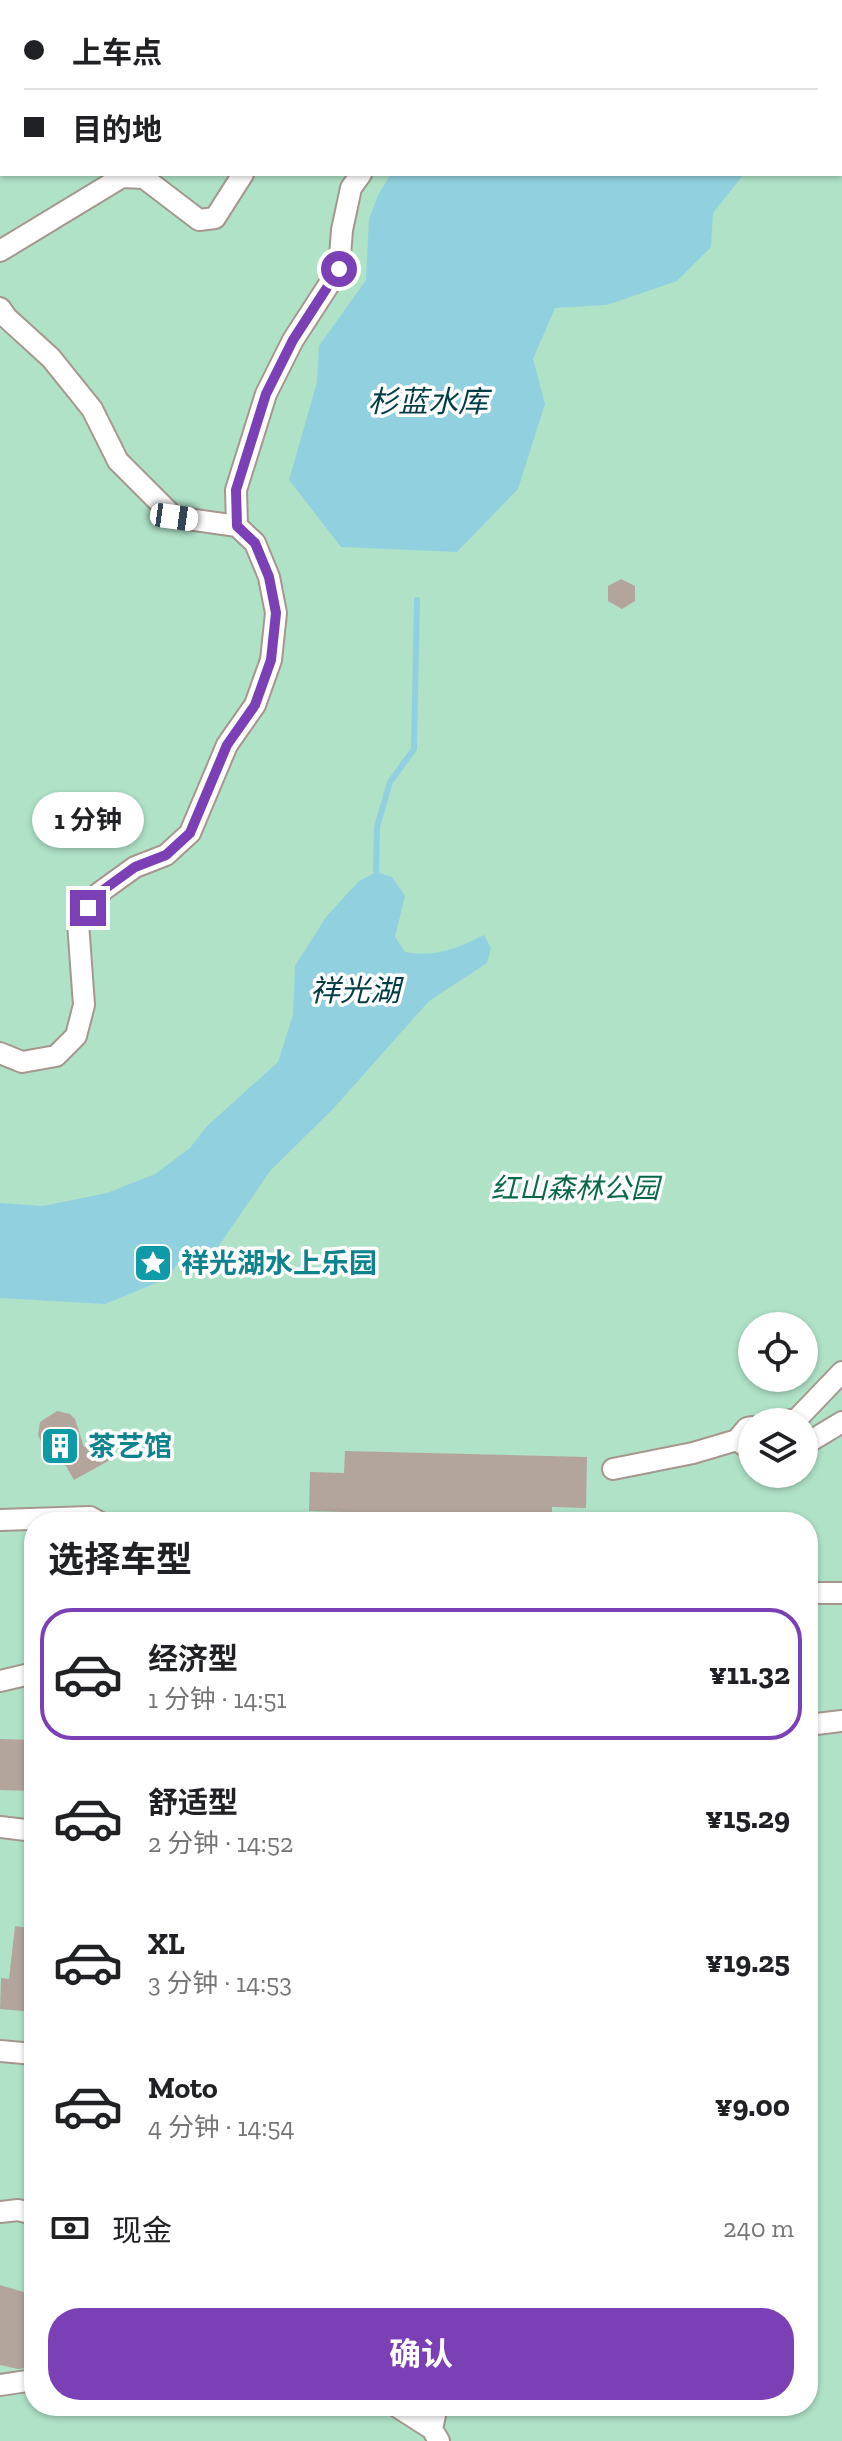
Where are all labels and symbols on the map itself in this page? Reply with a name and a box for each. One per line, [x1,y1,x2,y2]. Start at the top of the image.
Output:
route start [321,251,357,287]
water label: 杉蓝水库 [368,384,493,420]
car [149,502,199,532]
callout: 1 分钟 [32,792,144,848]
route end [70,890,106,926]
water label: 祥光湖 [310,973,404,1009]
park label: 红山森林公园 [491,1172,663,1205]
place icon: 祥光湖水上乐园 [132,1242,174,1284]
place label: 祥光湖水上乐园 [181,1247,377,1280]
building icon: 茶艺馆 [39,1425,81,1467]
place label: 茶艺馆 [88,1430,172,1463]

